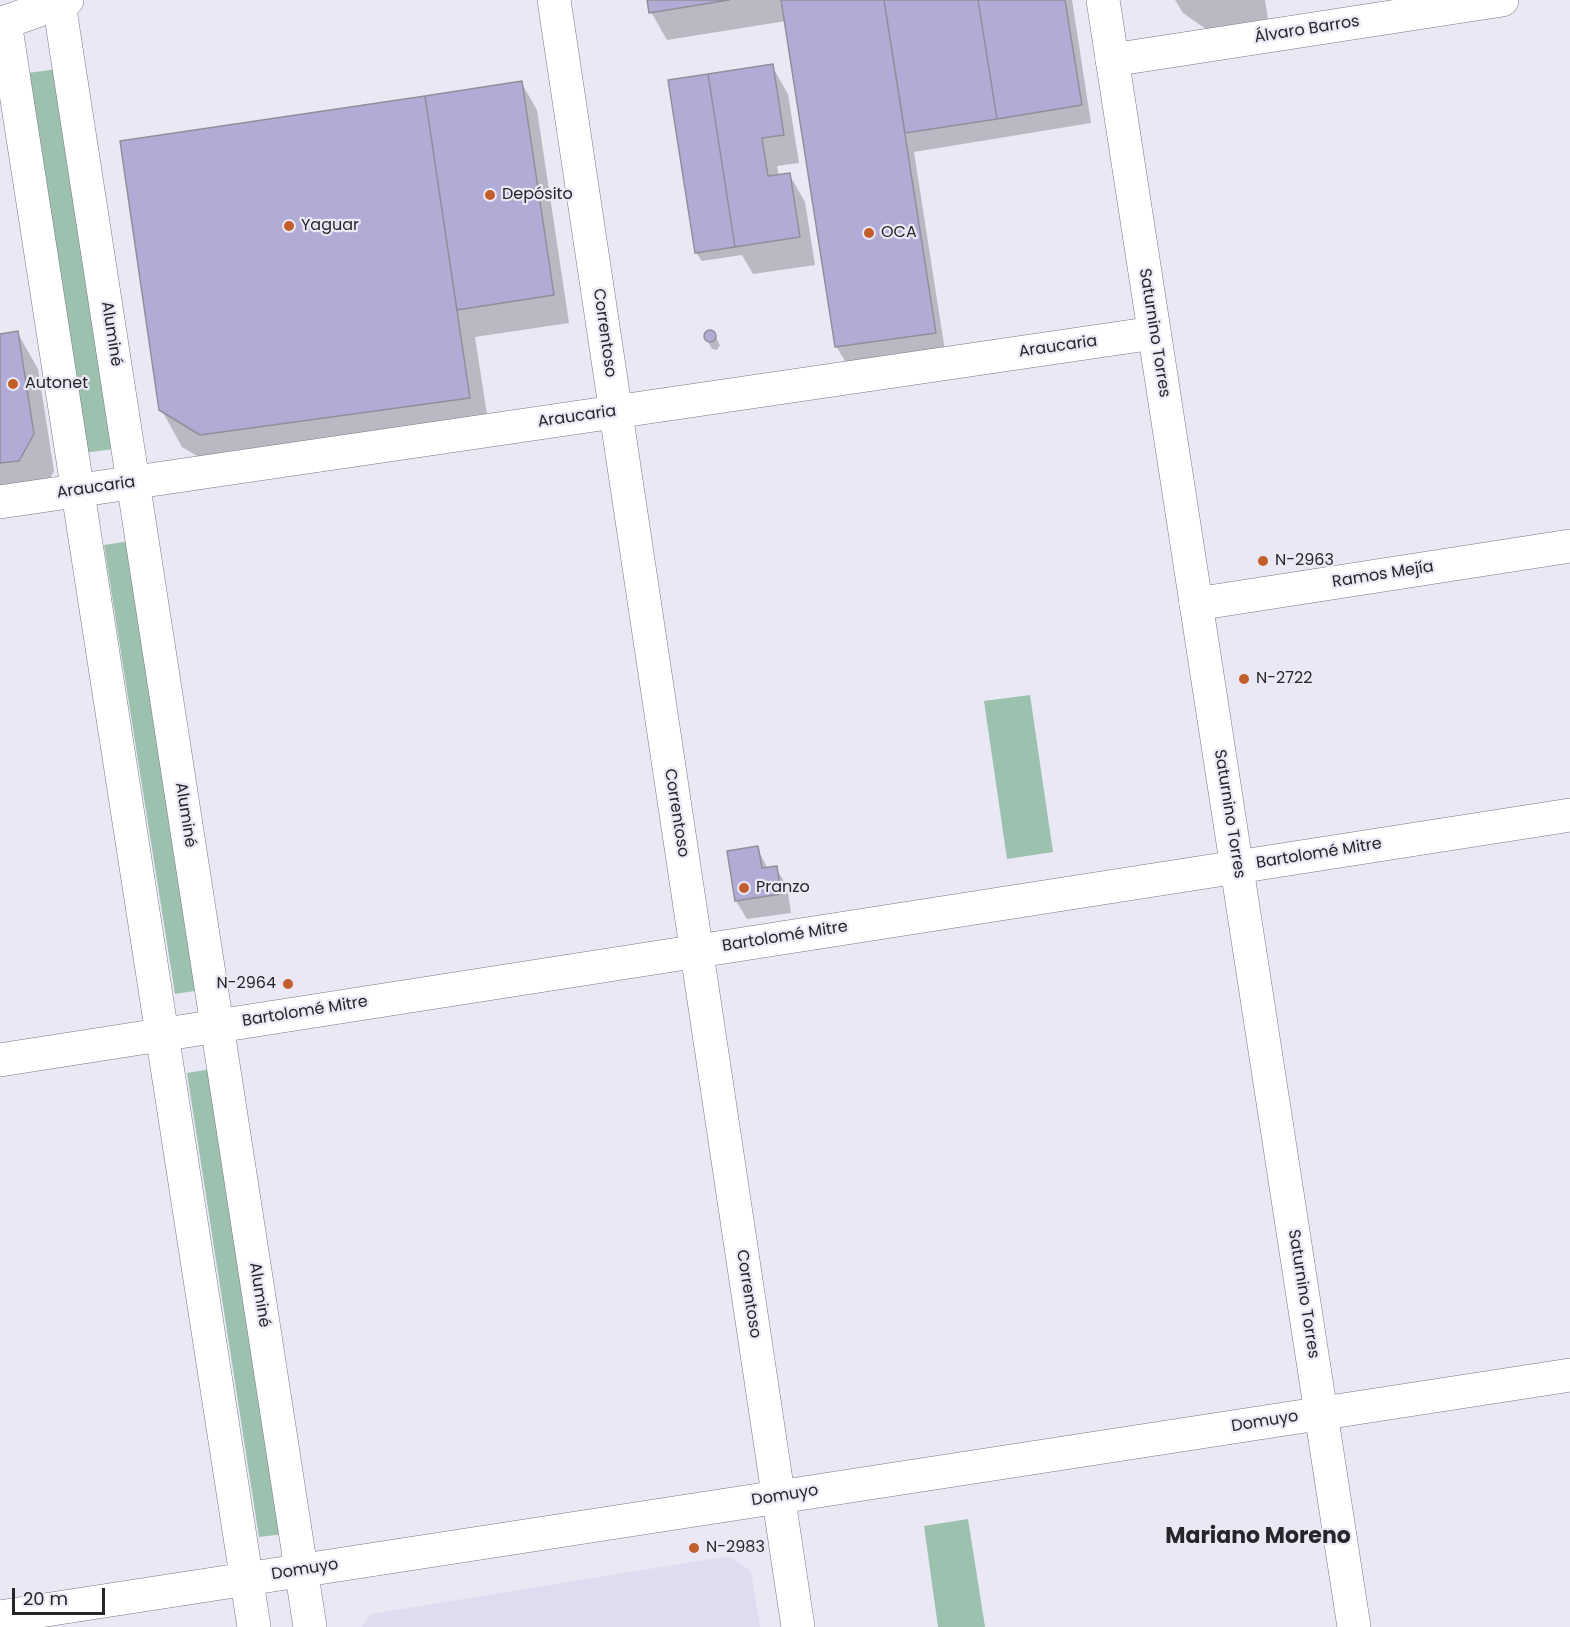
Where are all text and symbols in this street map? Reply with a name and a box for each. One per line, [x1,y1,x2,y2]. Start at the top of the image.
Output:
street label: Álvaro Barros [1253,12,1361,48]
place label: Depósito [502,185,573,205]
marker: Depósito [483,188,497,202]
place label: Yaguar [301,216,359,236]
marker: Yaguar [282,219,296,233]
place label: OCA [881,223,917,243]
marker: OCA [862,226,876,240]
street label: Saturnino Torres [1134,267,1174,399]
street label: Correntoso [588,287,620,379]
street label: Aluminé [96,300,126,368]
street label: Araucaria [1018,332,1098,362]
place label: Autonet [25,374,88,394]
marker: Autonet [6,377,20,391]
street label: Araucaria [537,402,617,432]
street label: Araucaria [56,473,136,503]
place label: N-2963 [1275,551,1334,571]
marker: N-2963 [1256,554,1270,568]
street label: Ramos Mejía [1331,558,1435,592]
place label: N-2722 [1256,669,1312,689]
marker: N-2722 [1237,672,1251,686]
street label: Saturnino Torres [1209,748,1249,880]
street label: Correntoso [660,767,692,859]
street label: Aluminé [170,781,200,849]
street label: Bartolomé Mitre [1255,835,1383,873]
place label: Pranzo [756,878,810,898]
marker: Pranzo [737,881,751,895]
street label: Bartolomé Mitre [721,918,849,956]
place label: N-2964 [216,974,276,994]
marker: N-2964 [281,977,295,991]
street label: Bartolomé Mitre [241,993,369,1031]
street label: Saturnino Torres [1283,1228,1323,1360]
street label: Correntoso [732,1248,764,1340]
street label: Aluminé [244,1261,274,1329]
street label: Domuyo [1230,1407,1300,1437]
street label: Domuyo [750,1481,820,1511]
district label: Mariano Moreno [1165,1524,1351,1550]
place label: N-2983 [706,1538,765,1558]
marker: N-2983 [687,1541,701,1555]
street label: Domuyo [270,1555,340,1585]
scale bar [15,1576,108,1614]
text: 20 m [23,1586,68,1611]

